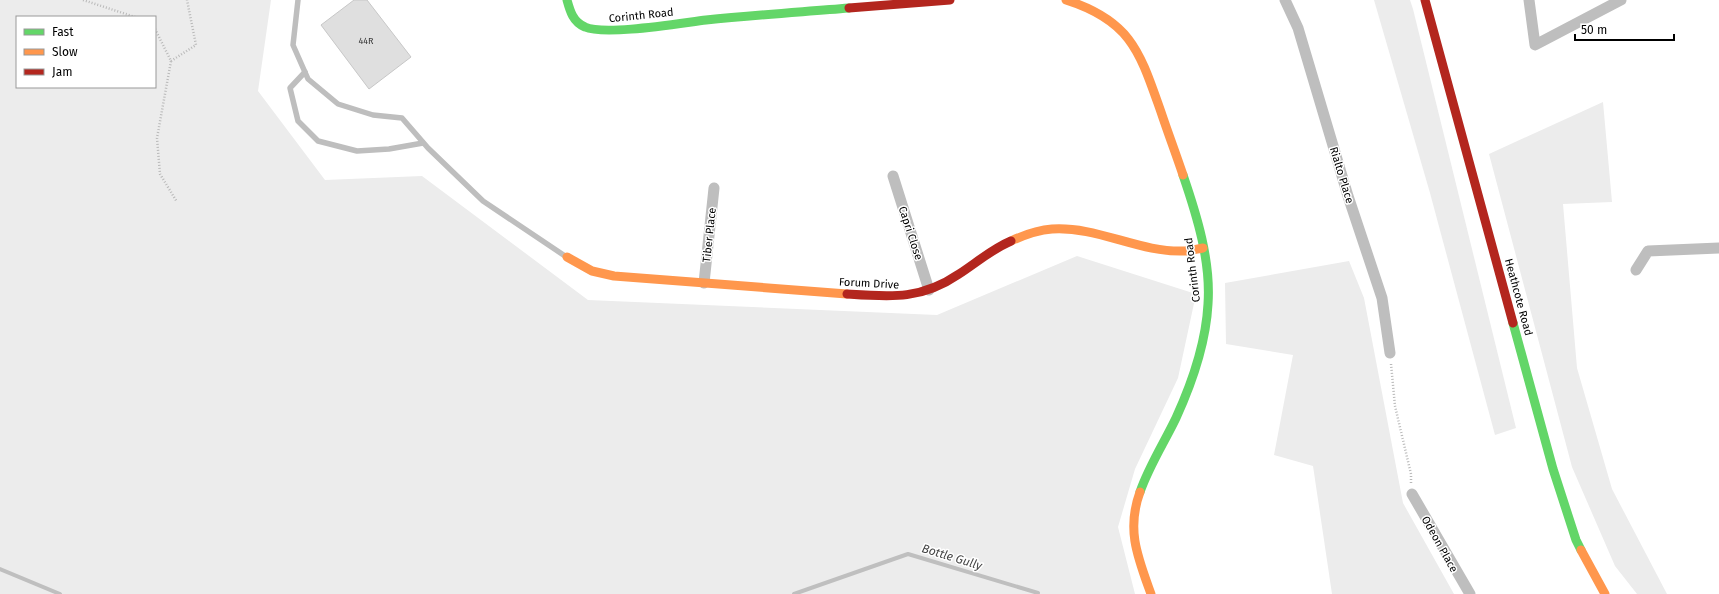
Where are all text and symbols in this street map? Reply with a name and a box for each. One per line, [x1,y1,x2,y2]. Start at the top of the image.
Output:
street label: Corinth Road [608,6,674,25]
legend [16,16,156,88]
scale bar [1575,16,1674,42]
text: 50 m [1581,23,1607,37]
text: Fast [52,25,74,39]
house number: 44R [358,36,374,46]
text: Slow [52,45,78,59]
text: Jam [52,65,72,79]
street label: Rialto Place [1327,145,1356,205]
street label: Capri Close [896,205,925,262]
street label: Tiber Place [700,207,719,263]
street label: Corinth Road [1182,237,1203,303]
street label: Heathcote Road [1502,257,1535,337]
street label: Forum Drive [839,275,899,292]
street label: Odeon Place [1419,514,1460,575]
water label: Bottle Gully [920,541,985,573]

